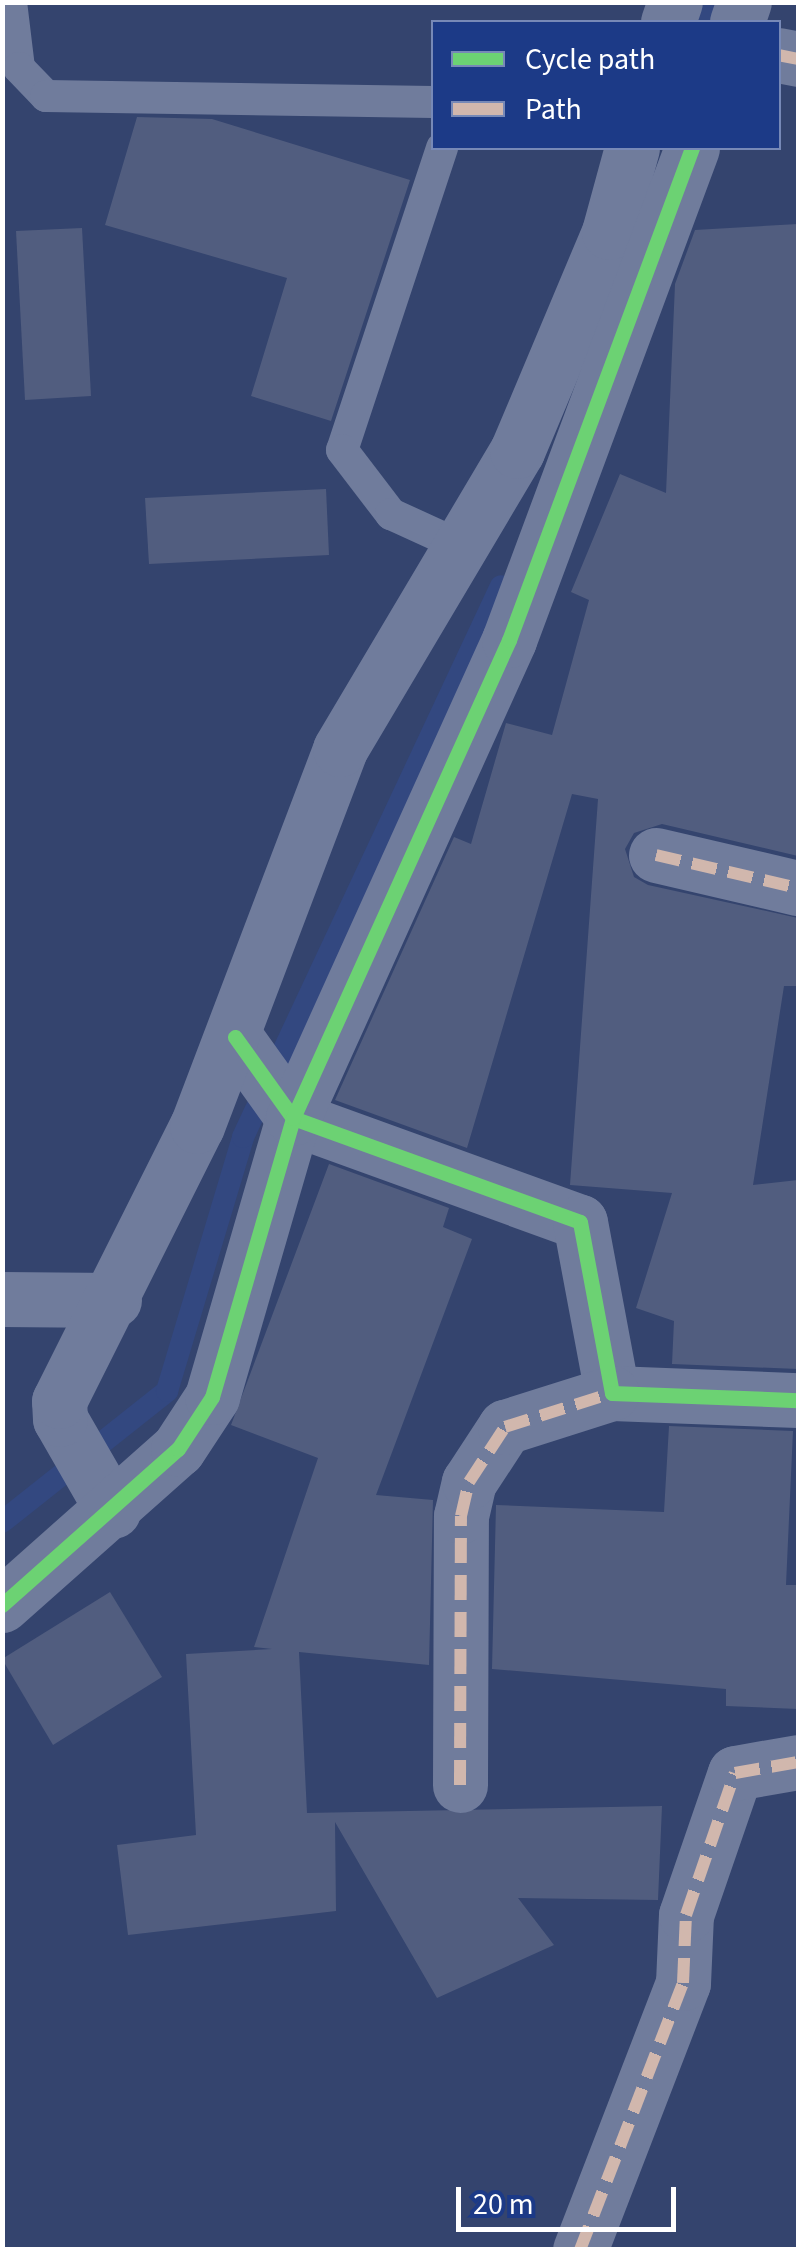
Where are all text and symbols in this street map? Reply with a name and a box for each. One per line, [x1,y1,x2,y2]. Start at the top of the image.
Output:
legend [431,20,781,150]
text: Cycle path [525,38,655,81]
text: Path [525,88,582,131]
scale bar [461,2167,681,2229]
text: 20 m [473,2183,534,2226]

